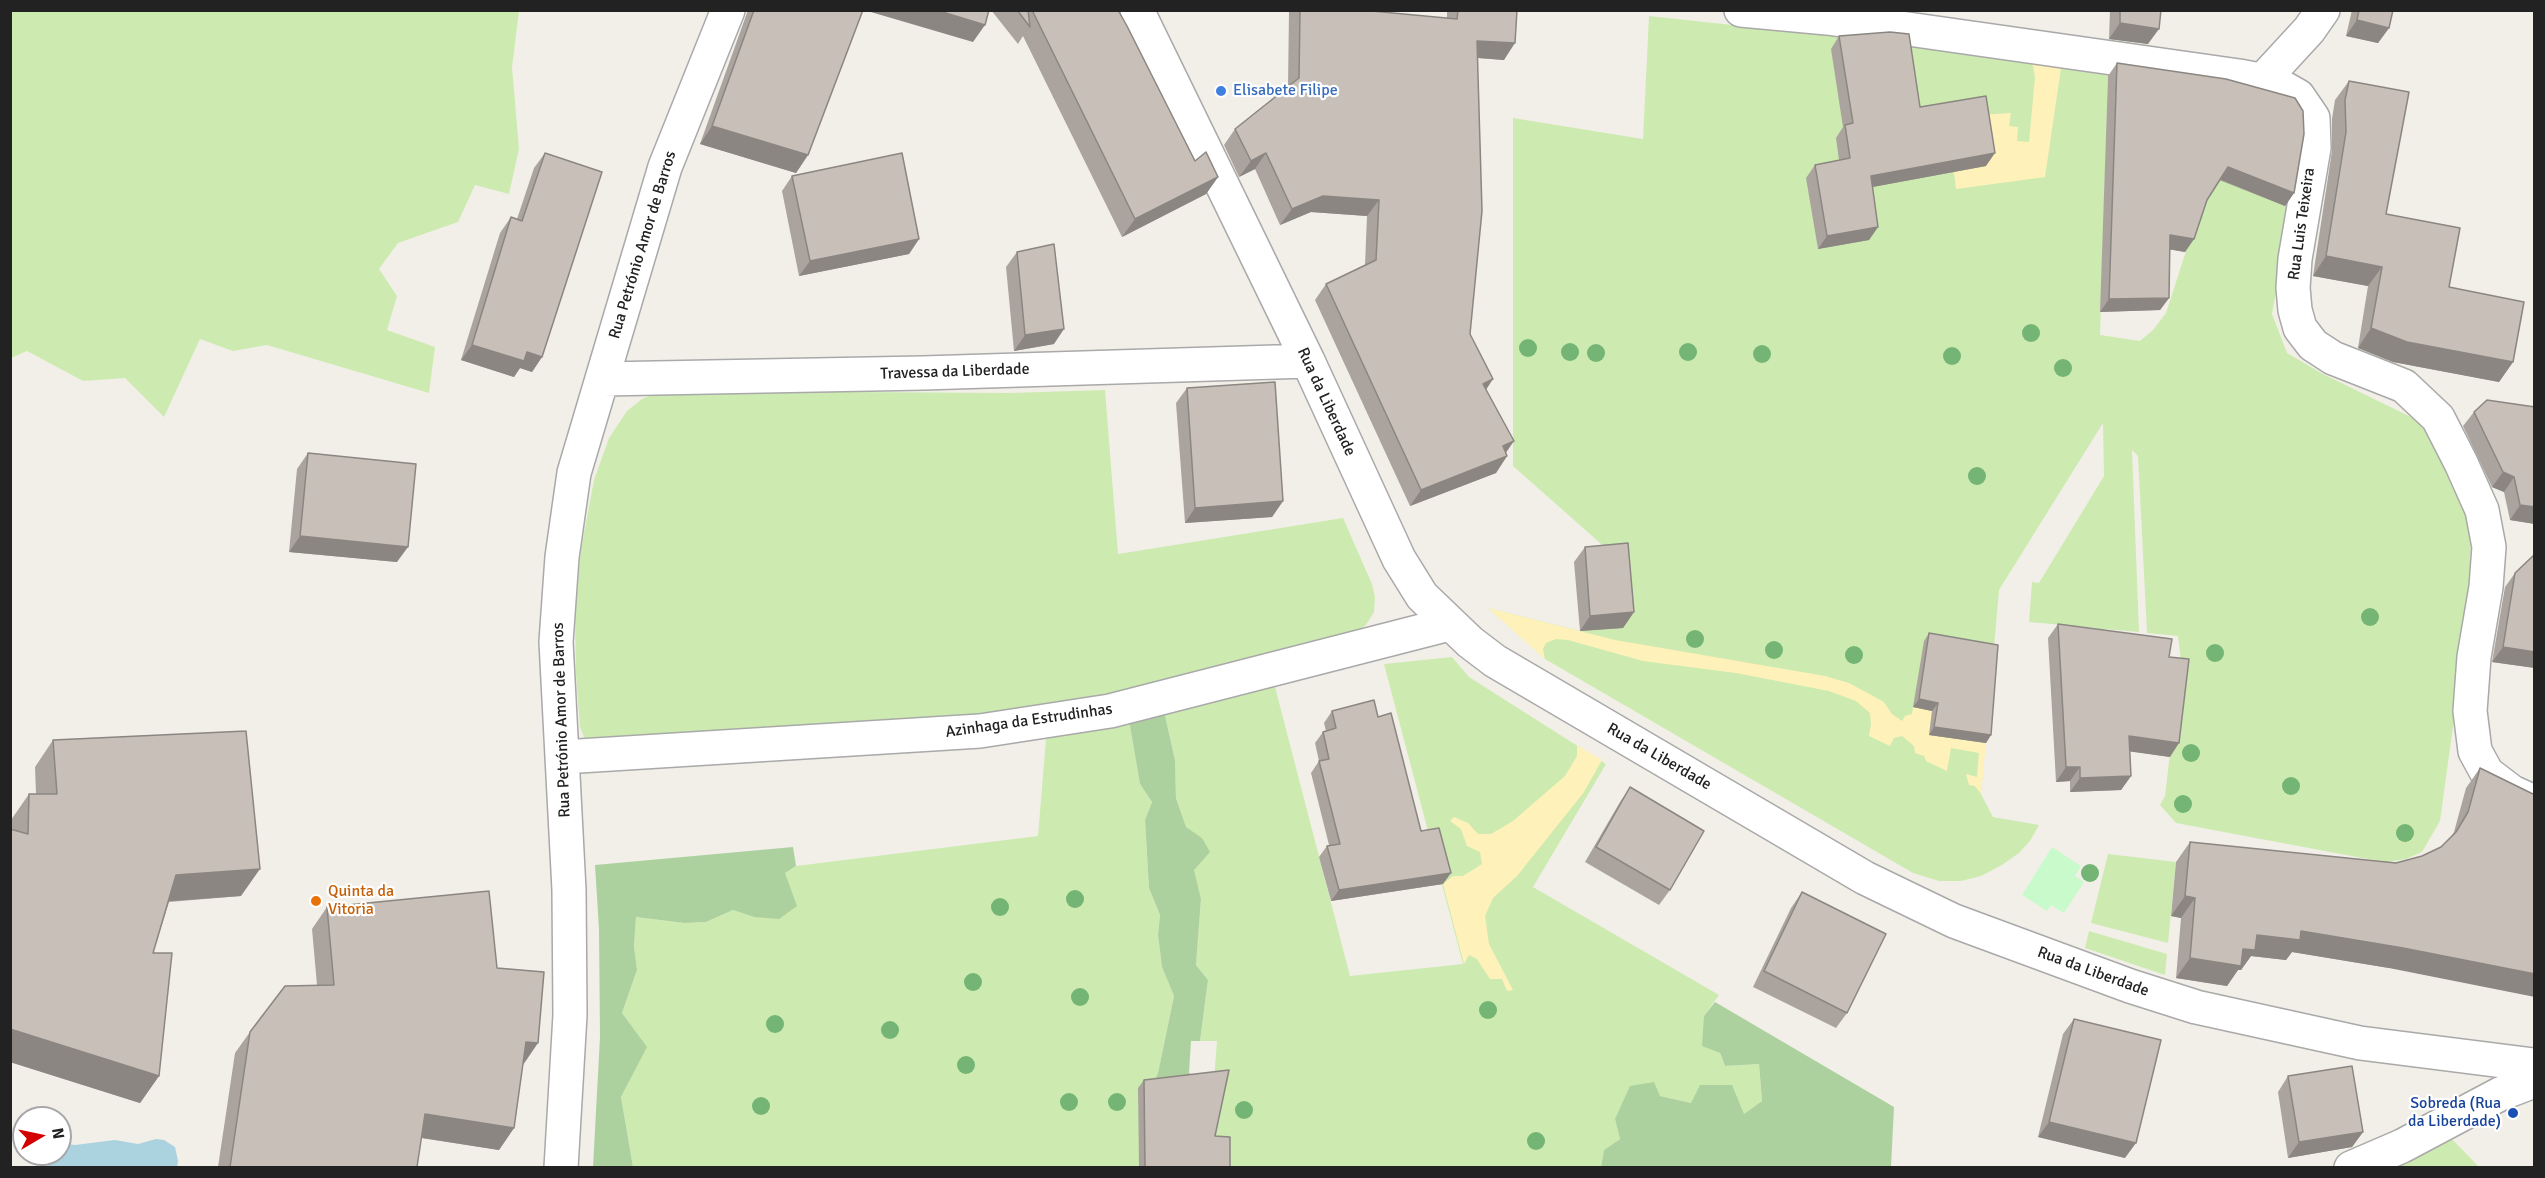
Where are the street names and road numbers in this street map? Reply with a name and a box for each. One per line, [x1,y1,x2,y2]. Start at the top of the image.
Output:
street label: Rua Petrónio Amor de Barros [605,149,681,341]
street label: Rua Luis Teixeira [2285,167,2319,281]
street label: Rua da Liberdade [1293,345,1359,459]
street label: Travessa da Liberdade [880,360,1030,384]
street label: Rua Petrónio Amor de Barros [549,622,575,818]
street label: Azinhaga da Estrudinhas [944,700,1114,742]
street label: Rua da Liberdade [1603,719,1715,795]
street label: Rua da Liberdade [2035,943,2151,1001]

